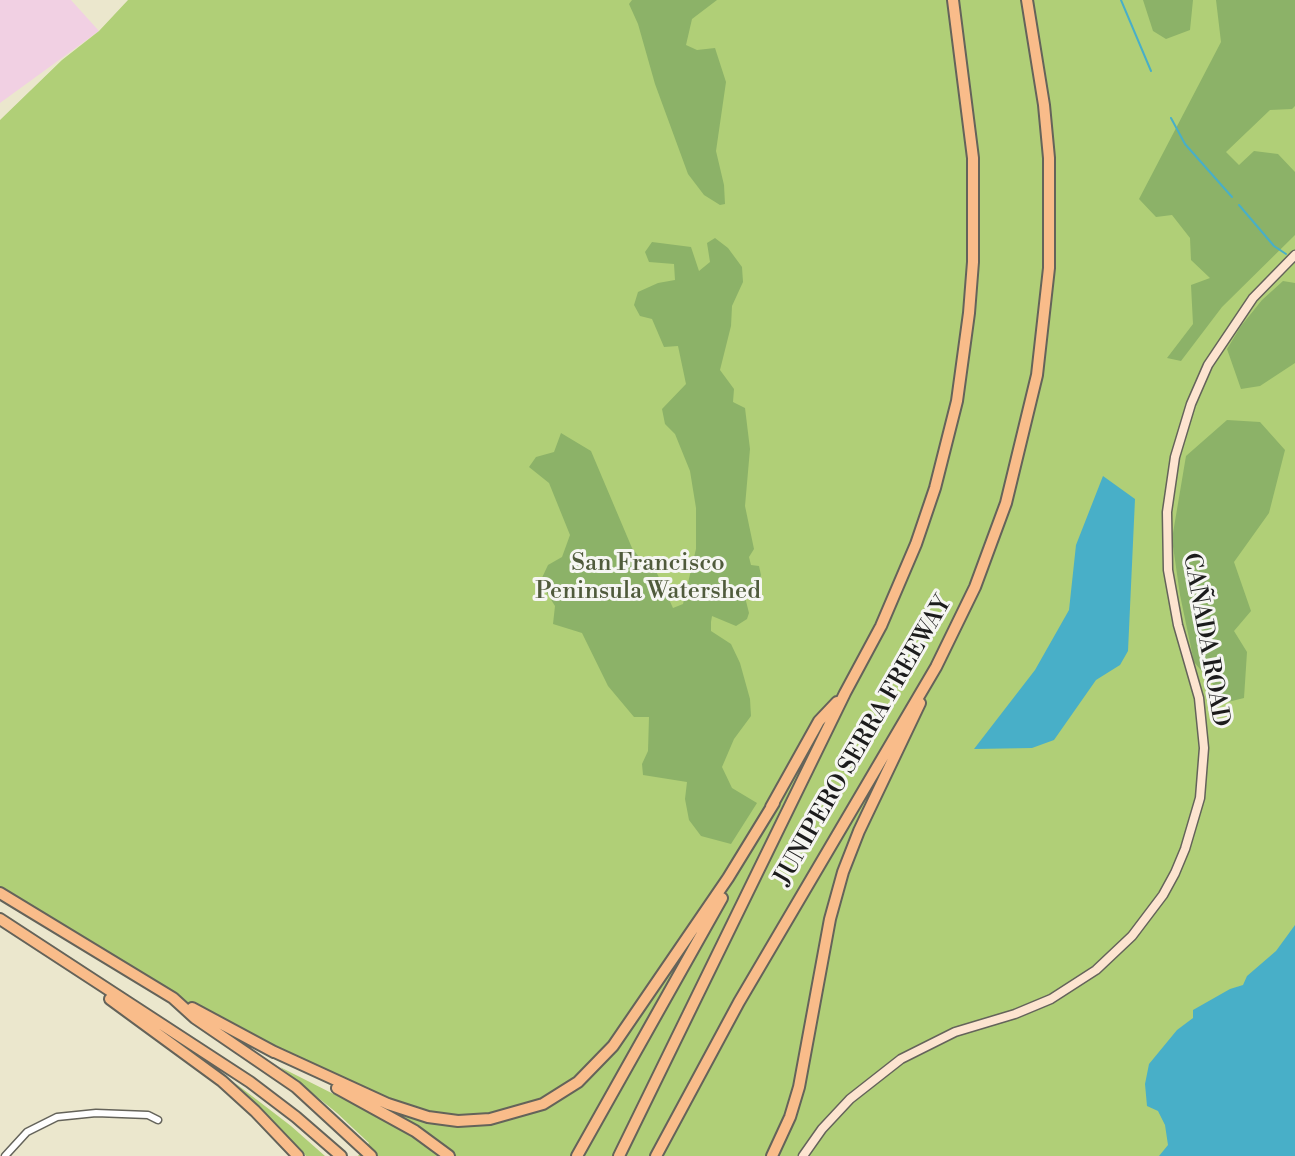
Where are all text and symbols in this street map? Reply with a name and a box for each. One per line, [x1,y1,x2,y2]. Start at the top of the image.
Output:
park label: San Francisco Peninsula Watershed [535,550,761,606]
street label: CAÑADA ROAD [1176,551,1234,729]
street label: JUNIPERO SERRA FREEWAY [769,591,959,891]

